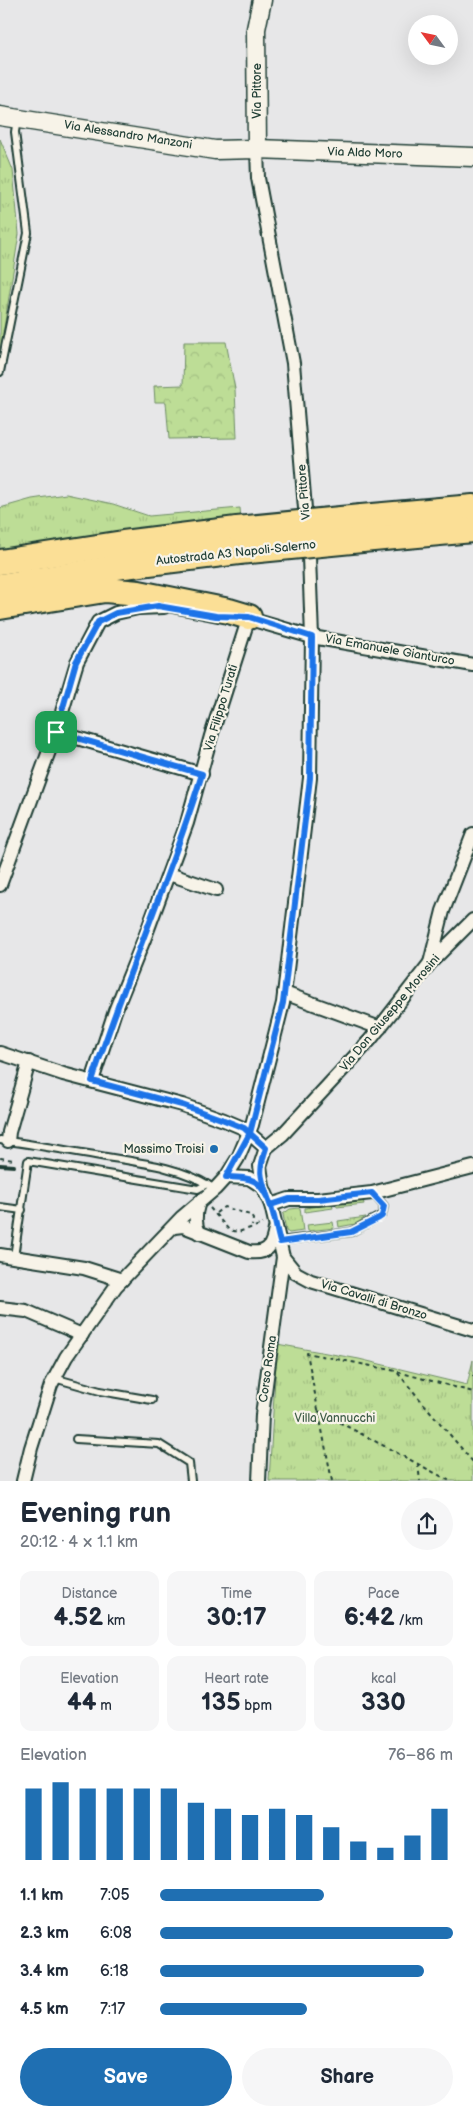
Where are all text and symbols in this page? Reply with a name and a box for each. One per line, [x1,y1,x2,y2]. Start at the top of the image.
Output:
north arrow [408,15,458,65]
map controls [408,15,458,65]
street label: Via Pittore [250,63,265,119]
street label: Via Alessandro Manzoni [63,117,193,153]
street label: Via Aldo Moro [327,144,403,162]
street label: Via Pittore [294,464,314,520]
street label: Autostrada A3 Napoli-Salerno [155,537,317,569]
street label: Via Emanuele Gianturco [324,631,456,669]
street label: Via Filippo Turati [201,663,241,753]
pin [35,711,77,753]
icon: arrive [42,718,70,746]
street label: Via Don Giuseppe Morosini [337,951,443,1074]
place label: Massimo Troisi [123,1142,204,1157]
marker: Massimo Troisi [208,1143,220,1155]
street label: Via Cavalli di Bronzo [319,1277,429,1323]
street label: Corso Roma [256,1334,280,1404]
park label: Villa Vannucchi [295,1411,376,1426]
text: Evening run [20,1497,171,1530]
button: share [401,1498,453,1550]
text: 20:12 · 4 × 1.1 km [20,1533,138,1552]
text: Distance [62,1585,117,1602]
text: Time [221,1585,252,1602]
text: Pace [368,1585,399,1602]
text: 4.52 [54,1602,103,1633]
text: 30:17 [206,1602,267,1633]
text: 6:42 [344,1602,395,1633]
text: km [103,1612,125,1629]
text: /km [395,1612,423,1629]
text: Elevation [60,1670,119,1687]
text: Heart rate [204,1670,269,1687]
text: kcal [371,1670,396,1687]
text: 44 [67,1687,97,1718]
text: 135 [201,1687,241,1718]
text: 330 [361,1687,406,1718]
text: m [97,1697,112,1714]
text: bpm [241,1697,272,1714]
text: Elevation [20,1746,87,1765]
text: 76–86 m [388,1746,453,1765]
text: 1.1 km [20,1886,63,1905]
text: 7:05 [100,1886,130,1905]
text: 2.3 km [20,1924,69,1943]
text: 6:08 [100,1924,132,1943]
text: 3.4 km [20,1962,69,1981]
text: 6:18 [100,1962,129,1981]
text: 4.5 km [20,2000,69,2019]
text: 7:17 [100,2000,125,2019]
button: Save [20,2048,232,2106]
button: Share [242,2048,453,2106]

